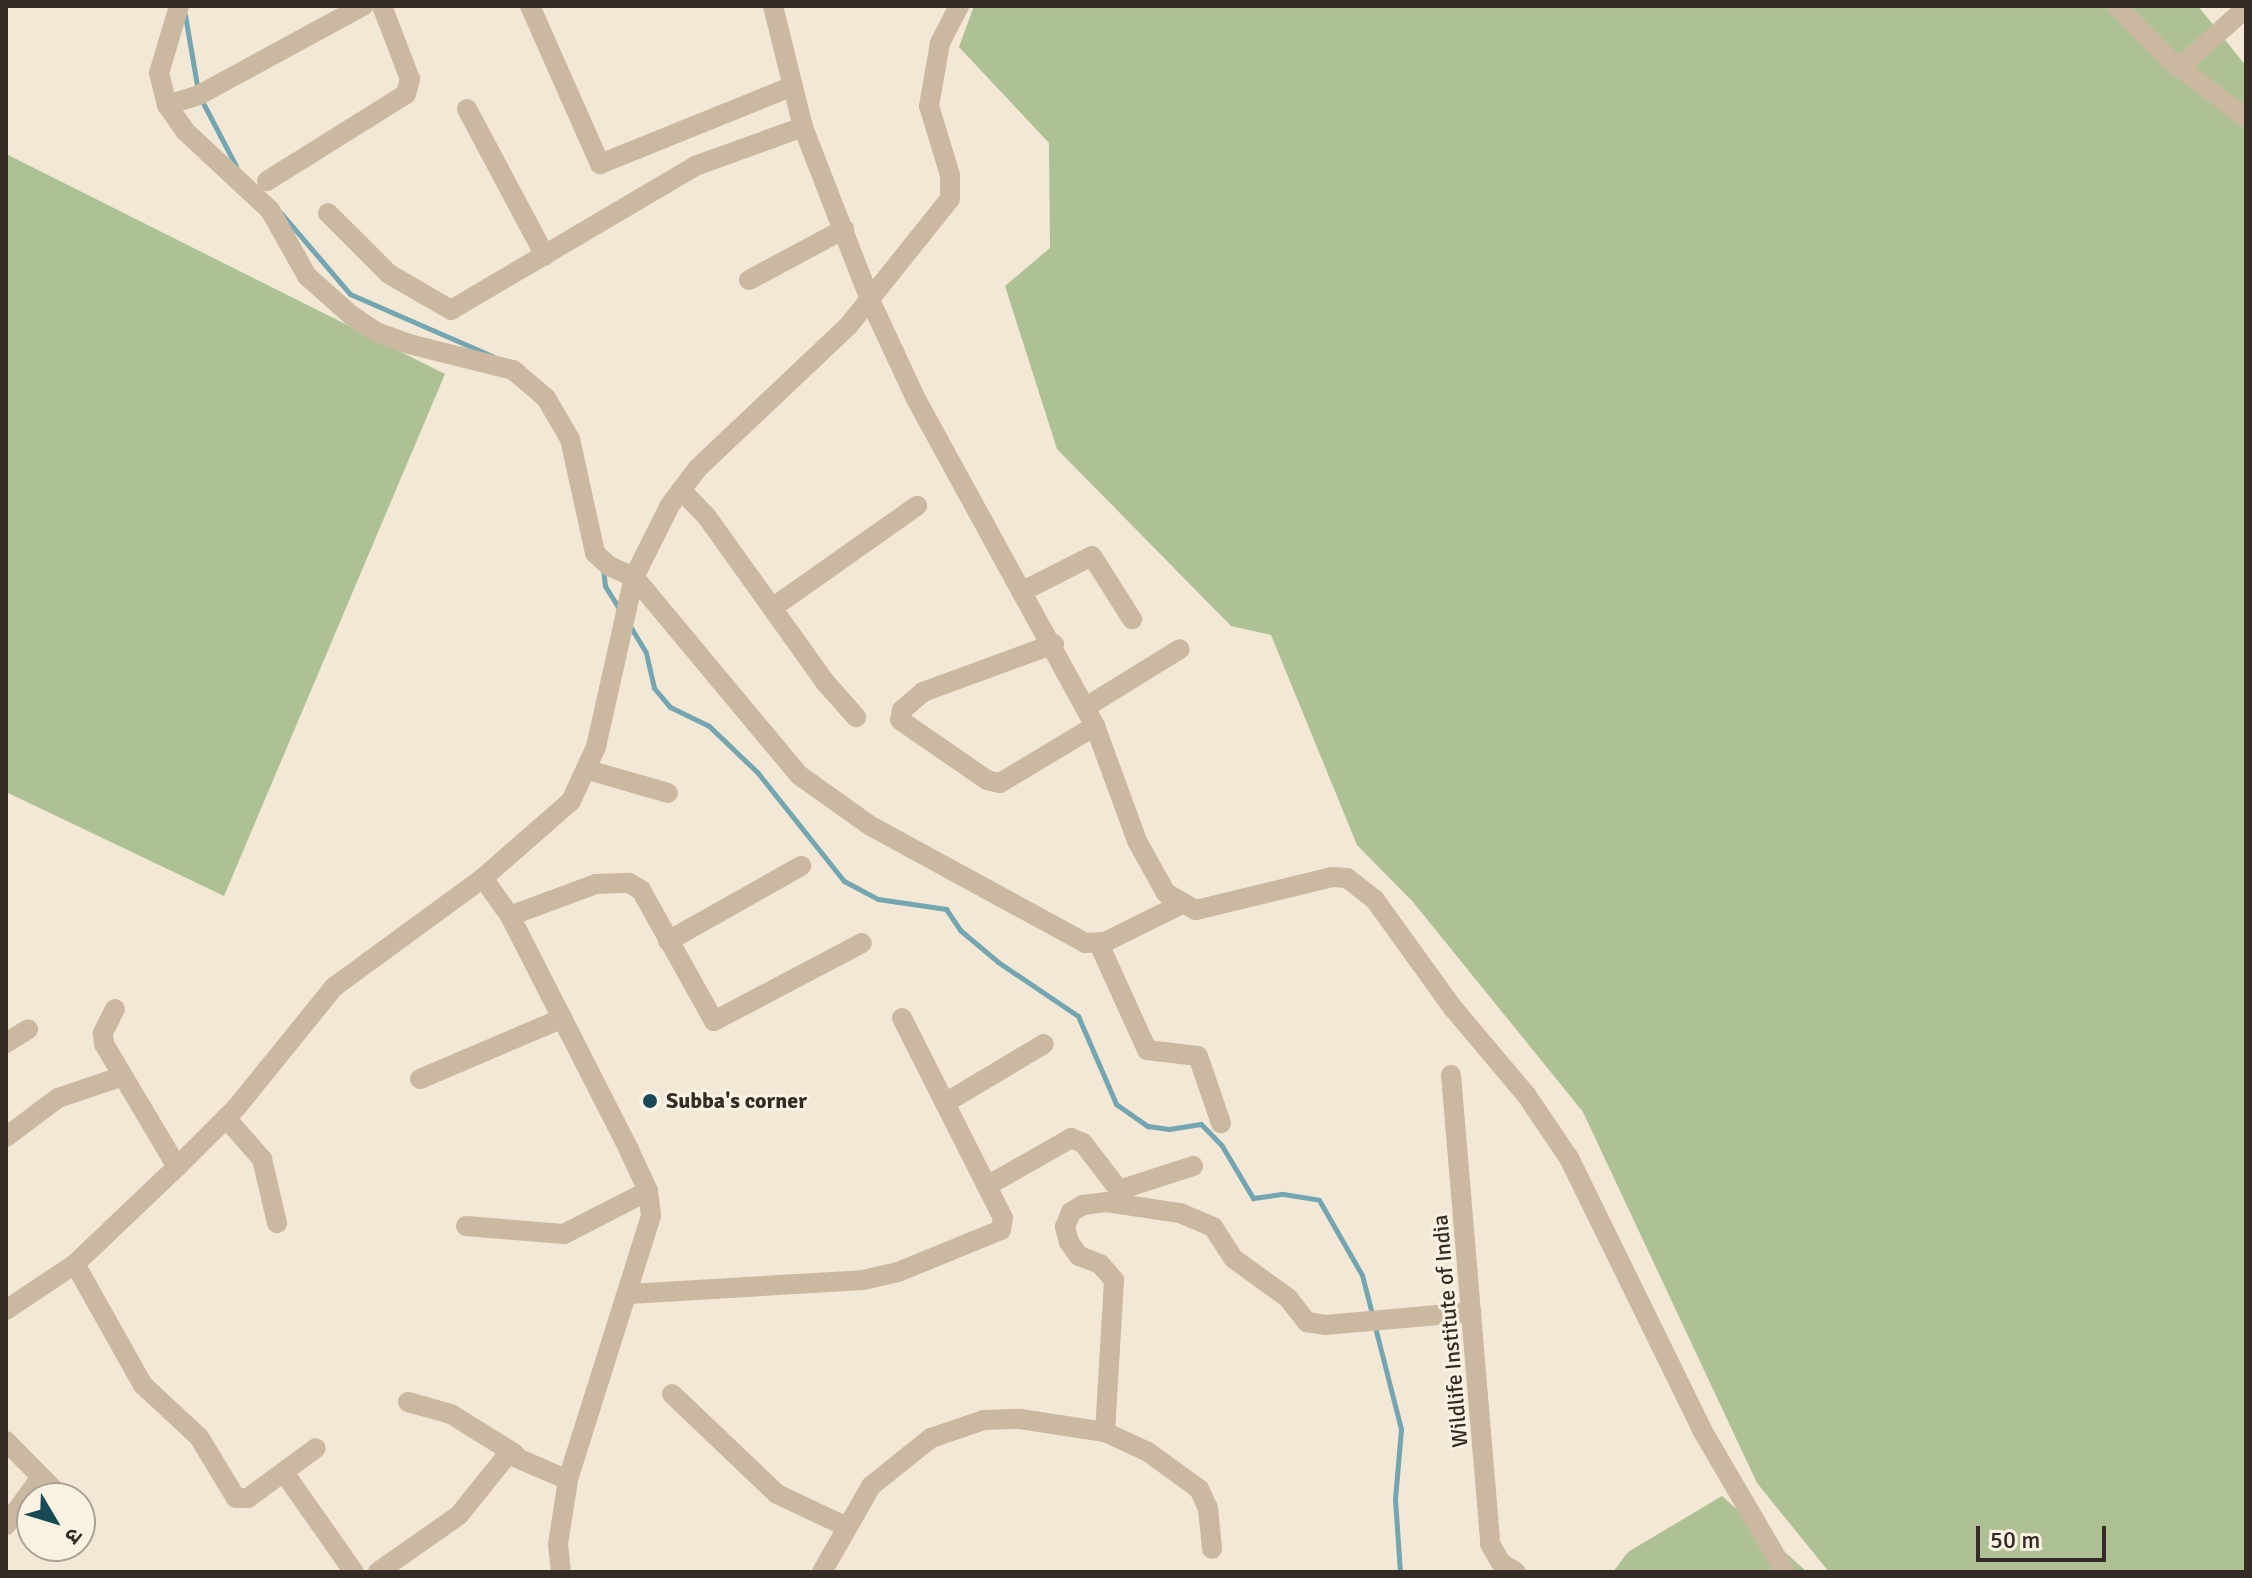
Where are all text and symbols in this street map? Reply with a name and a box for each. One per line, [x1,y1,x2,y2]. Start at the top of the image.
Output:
place label: Subba's corner [666,1088,807,1114]
marker: Subba's corner [641,1092,659,1110]
street label: Wildlife Institute of India [1427,1214,1473,1448]
north arrow [16,1482,96,1562]
scale bar [1980,1510,2110,1560]
text: उ [59,1522,88,1549]
text: 50 m [1990,1525,2040,1555]

